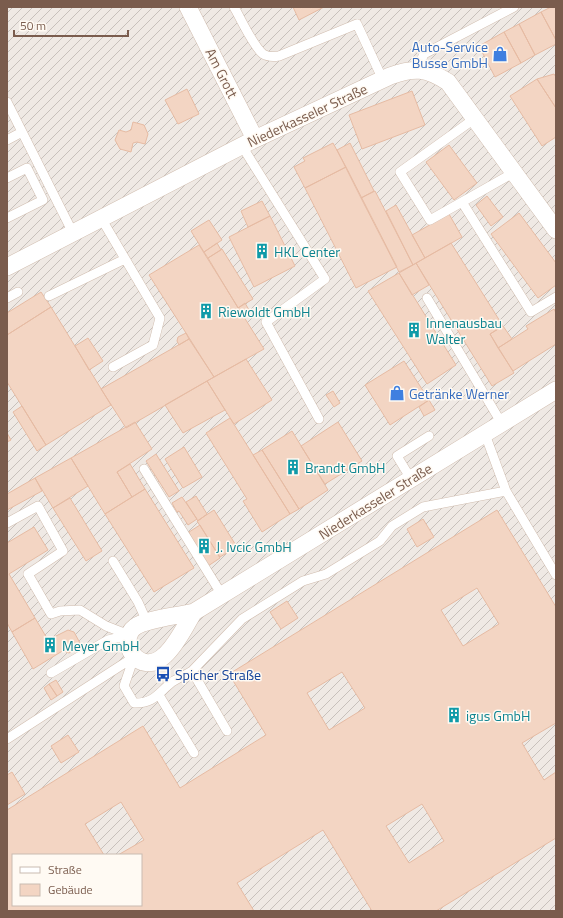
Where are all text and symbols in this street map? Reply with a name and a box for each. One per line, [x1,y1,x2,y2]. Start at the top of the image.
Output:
scale bar [14,12,128,38]
text: 50 m [20,16,46,35]
place label: Auto-Service Busse GmbH [412,36,488,73]
street label: Am Grott [200,44,244,102]
shop icon: Auto-Service Busse GmbH [491,45,509,63]
street label: Niederkasseler Straße [244,78,370,152]
place label: HKL Center [274,241,340,262]
building icon: HKL Center [253,242,271,260]
place label: Riewoldt GmbH [218,301,310,322]
building icon: Riewoldt GmbH [197,302,215,320]
place label: Innenausbau Walter [426,312,502,349]
building icon: Innenausbau Walter [405,321,423,339]
place label: Getränke Werner [409,383,509,404]
shop icon: Getränke Werner [388,384,406,402]
place label: Brandt GmbH [305,457,385,478]
building icon: Brandt GmbH [284,458,302,476]
street label: Niederkasseler Straße [314,458,436,544]
place label: J. Ivcic GmbH [216,536,292,557]
building icon: J. Ivcic GmbH [195,537,213,555]
place label: Meyer GmbH [62,635,139,656]
building icon: Meyer GmbH [41,636,59,654]
place label: Spicher Straße [175,664,261,685]
bus stop icon: Spicher Straße [154,665,172,683]
place label: igus GmbH [466,705,530,726]
building icon: igus GmbH [445,706,463,724]
legend [12,854,142,906]
text: Straße [48,860,82,879]
text: Gebäude [48,880,93,899]

